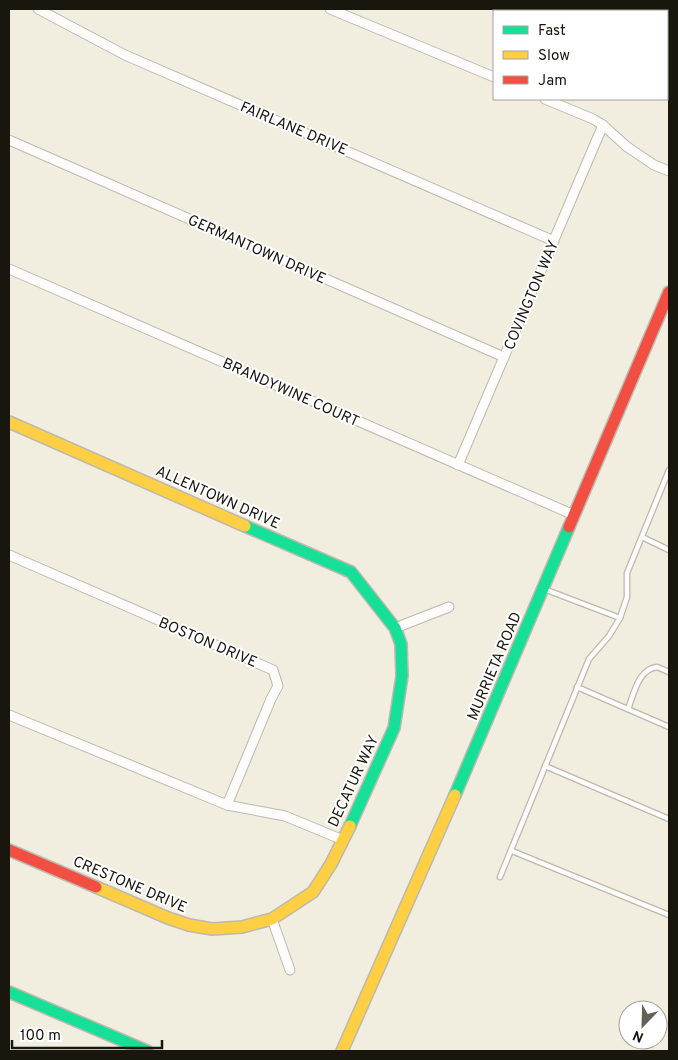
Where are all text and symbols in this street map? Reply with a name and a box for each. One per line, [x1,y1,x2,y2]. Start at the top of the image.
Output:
legend [493,10,668,100]
text: Fast [538,22,566,41]
text: Slow [538,47,570,66]
text: Jam [538,72,567,91]
street label: FAIRLANE DRIVE [237,98,350,161]
street label: GERMANTOWN DRIVE [184,211,328,289]
street label: COVINGTON WAY [501,237,564,353]
street label: BRANDYWINE COURT [219,355,362,432]
street label: ALLENTOWN DRIVE [152,462,283,534]
street label: MURRIETA ROAD [464,609,527,724]
street label: BOSTON DRIVE [155,614,260,673]
street label: DECATUR WAY [325,732,384,831]
street label: CRESTONE DRIVE [70,853,189,918]
north arrow [618,1000,668,1050]
scale bar [12,1018,162,1050]
text: N [631,1026,646,1045]
text: 100 m [20,1027,61,1046]

